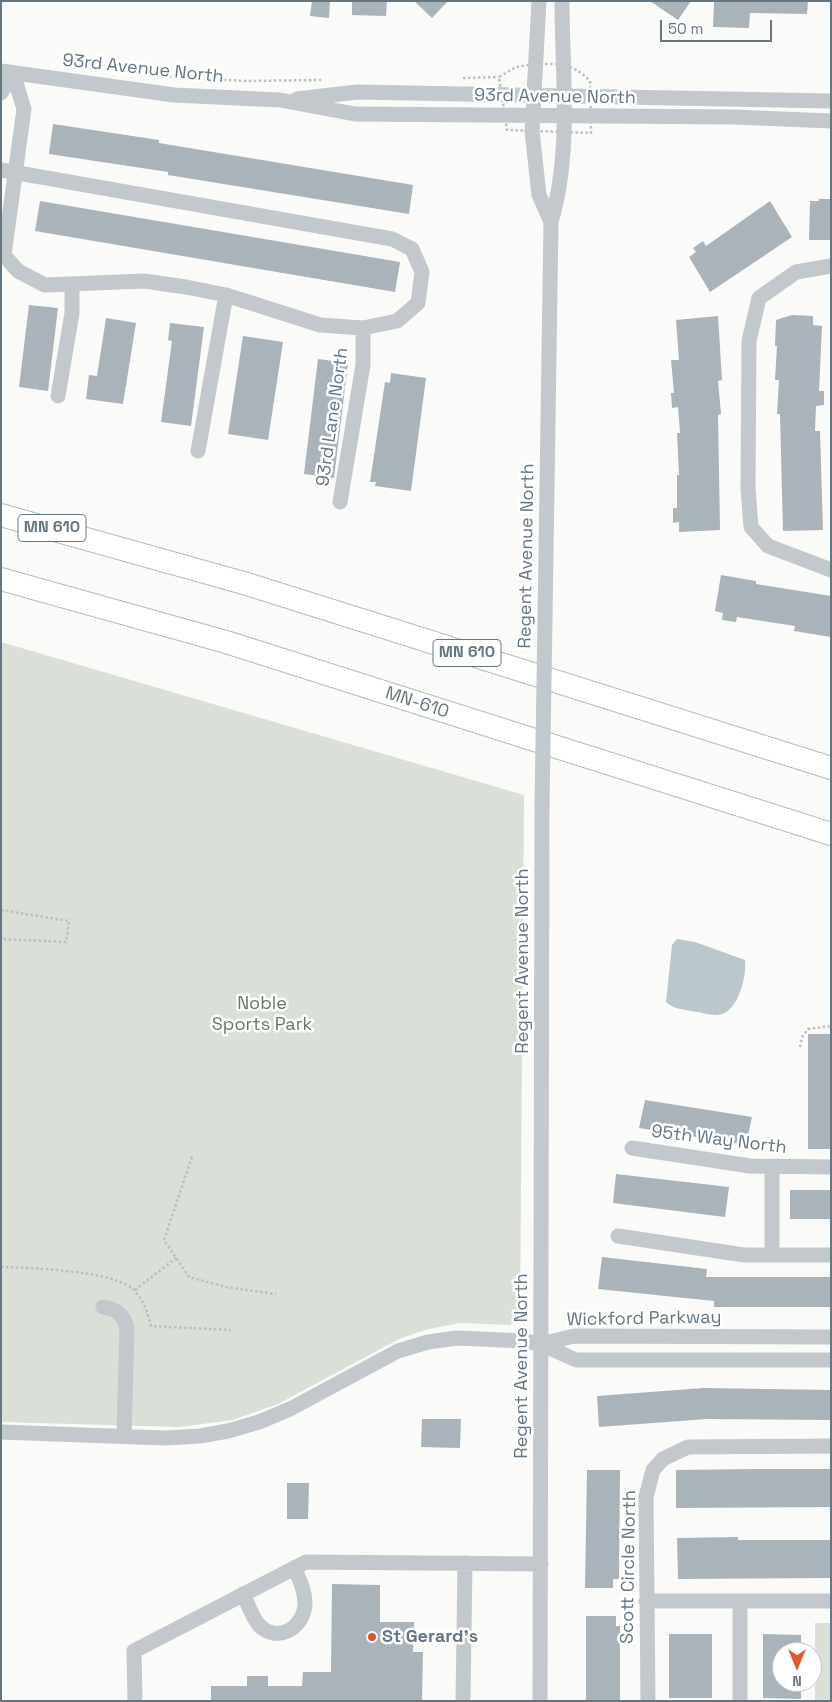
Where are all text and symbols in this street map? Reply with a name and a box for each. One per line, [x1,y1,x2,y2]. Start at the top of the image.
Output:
scale bar [662,10,774,42]
text: 50 m [668,19,703,38]
street label: 93rd Avenue North [61,50,225,88]
street label: 93rd Avenue North [474,85,636,109]
street label: 93rd Lane North [313,346,353,488]
street label: Regent Avenue North [515,463,539,649]
road number: MN 610 [18,514,86,542]
road number: MN 610 [433,640,501,666]
street label: MN-610 [382,683,452,723]
street label: Regent Avenue North [512,868,534,1054]
park label: Noble Sports Park [212,993,312,1036]
street label: 95th Way North [650,1121,788,1159]
street label: Regent Avenue North [511,1273,533,1459]
street label: Wickford Parkway [566,1307,722,1331]
street label: Scott Circle North [617,1490,641,1644]
place label: St Gerard's [382,1626,478,1648]
marker: St Gerard's [366,1631,378,1643]
north arrow [772,1642,822,1692]
text: N [792,1672,802,1690]

